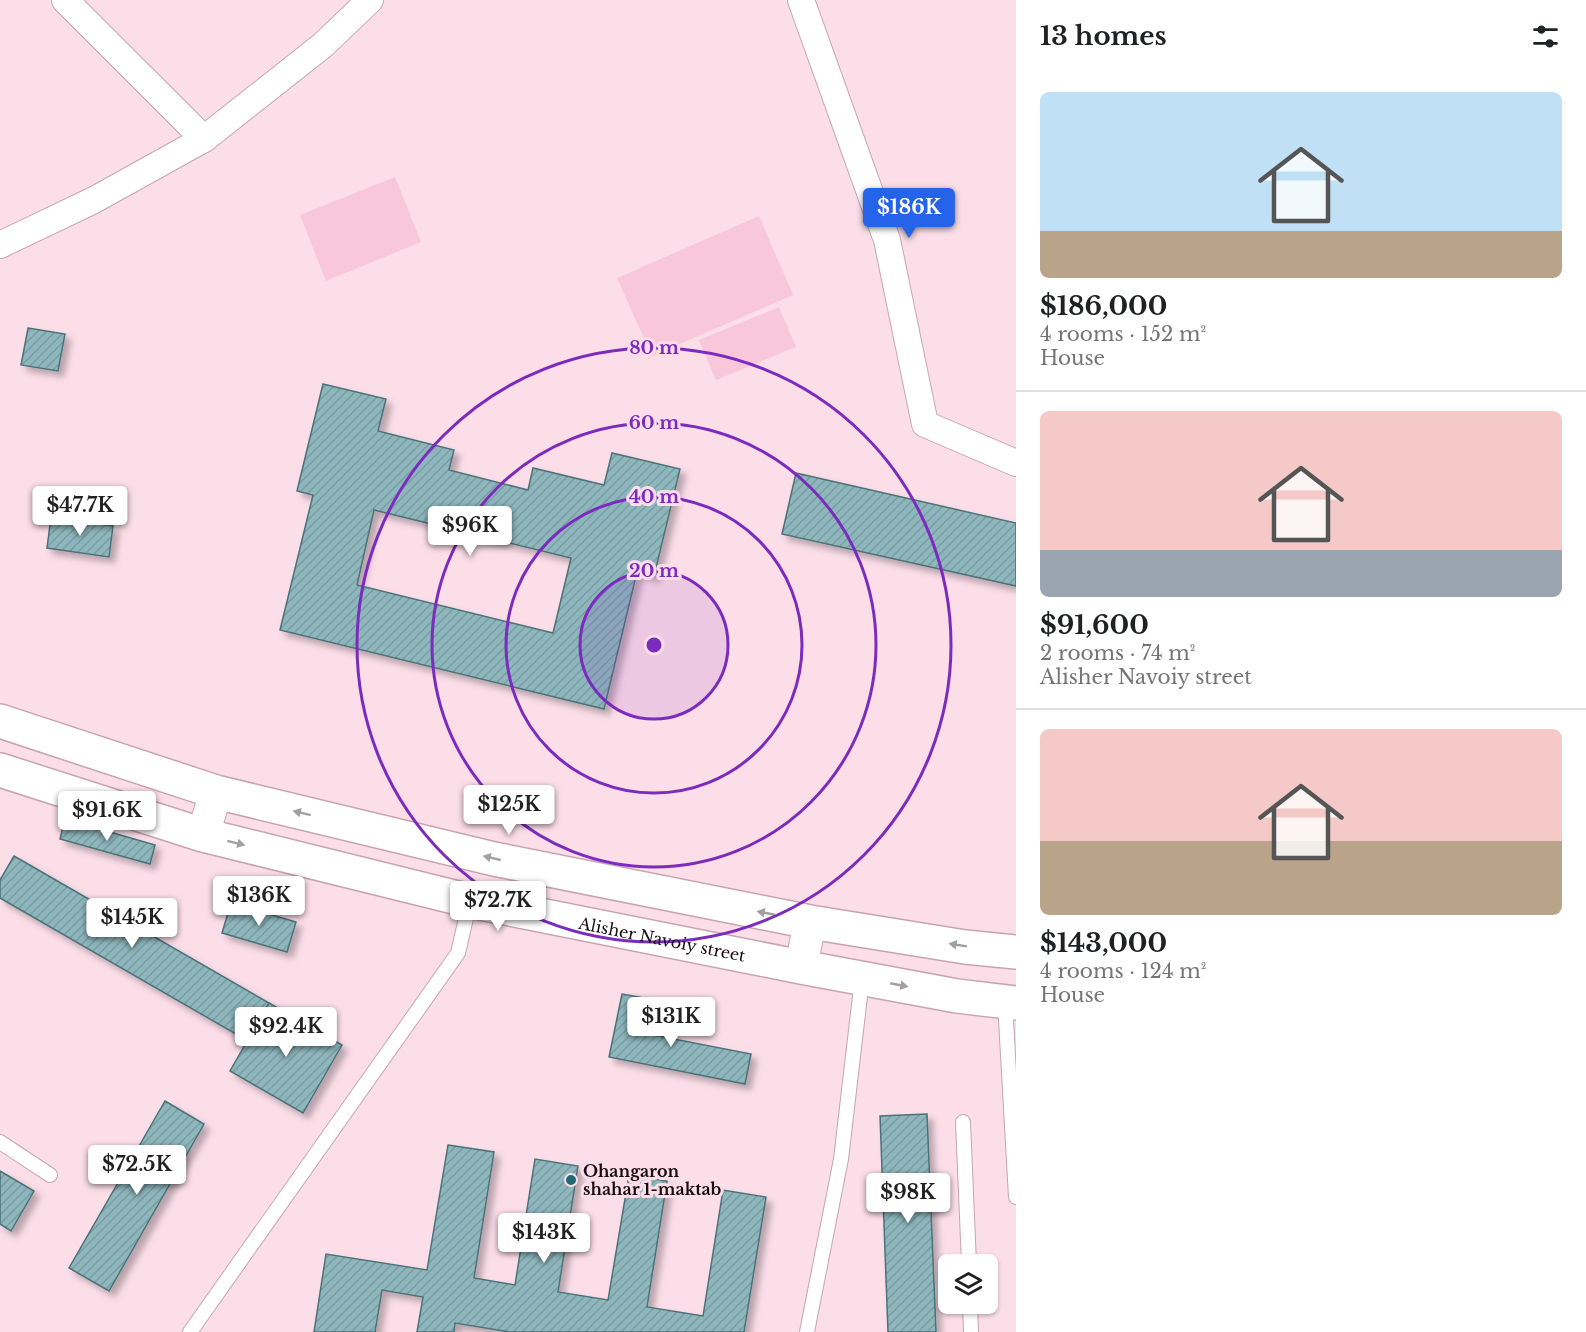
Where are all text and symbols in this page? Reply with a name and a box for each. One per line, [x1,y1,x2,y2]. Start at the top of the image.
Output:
text: 13 homes [1040,20,1167,52]
icon: filters [1529,20,1562,53]
icon: home [1247,131,1355,239]
pin: $186K [867,188,951,239]
text: $186K [877,195,941,219]
text: $186,000 [1040,290,1167,322]
text: 4 rooms · 152 m² [1040,322,1206,346]
text: 80 m [629,337,679,359]
text: House [1040,346,1105,370]
text: 60 m [629,412,679,434]
icon: home [1247,450,1355,558]
pin: $47.7K [31,486,129,537]
text: 40 m [629,486,679,508]
text: $47.7K [46,493,114,517]
pin: $96K [434,506,506,557]
text: $96K [442,513,498,537]
text: 20 m [629,560,679,582]
text: $91,600 [1040,609,1149,641]
centre of rings [644,635,664,655]
text: 2 rooms · 74 m² [1040,641,1196,665]
text: Alisher Navoiy street [1040,665,1252,689]
icon: home [1247,768,1355,876]
pin: $125K [467,785,551,836]
pin: $91.6K [58,791,156,842]
text: $125K [478,792,540,816]
text: $91.6K [72,798,142,822]
one-way arrow [293,807,312,817]
one-way arrow [227,839,246,849]
one-way arrow [483,853,501,863]
pin: $136K [217,876,301,927]
pin: $72.7K [449,881,547,932]
text: $136K [227,883,291,907]
text: $72.7K [464,888,532,912]
pin: $145K [90,898,174,949]
text: $145K [100,905,164,929]
one-way arrow [756,908,775,917]
street label: Alisher Navoiy street [576,913,747,966]
text: $143,000 [1040,927,1167,959]
one-way arrow [948,941,967,950]
text: 4 rooms · 124 m² [1040,959,1206,983]
one-way arrow [890,981,909,990]
text: House [1040,983,1105,1007]
pin: $131K [629,997,713,1048]
text: $131K [641,1004,701,1028]
pin: $92.4K [237,1007,335,1058]
text: $92.4K [249,1014,323,1038]
pin: $72.5K [88,1145,186,1196]
text: $72.5K [102,1152,172,1176]
place label: Ohangaron shahar 1-maktab [583,1161,722,1199]
marker: Ohangaron shahar 1-maktab [564,1173,578,1187]
pin: $98K [872,1173,944,1224]
text: $98K [880,1180,936,1204]
pin: $143K [502,1213,586,1264]
text: $143K [512,1220,576,1244]
map controls [938,1254,998,1314]
button: layers [938,1254,998,1314]

